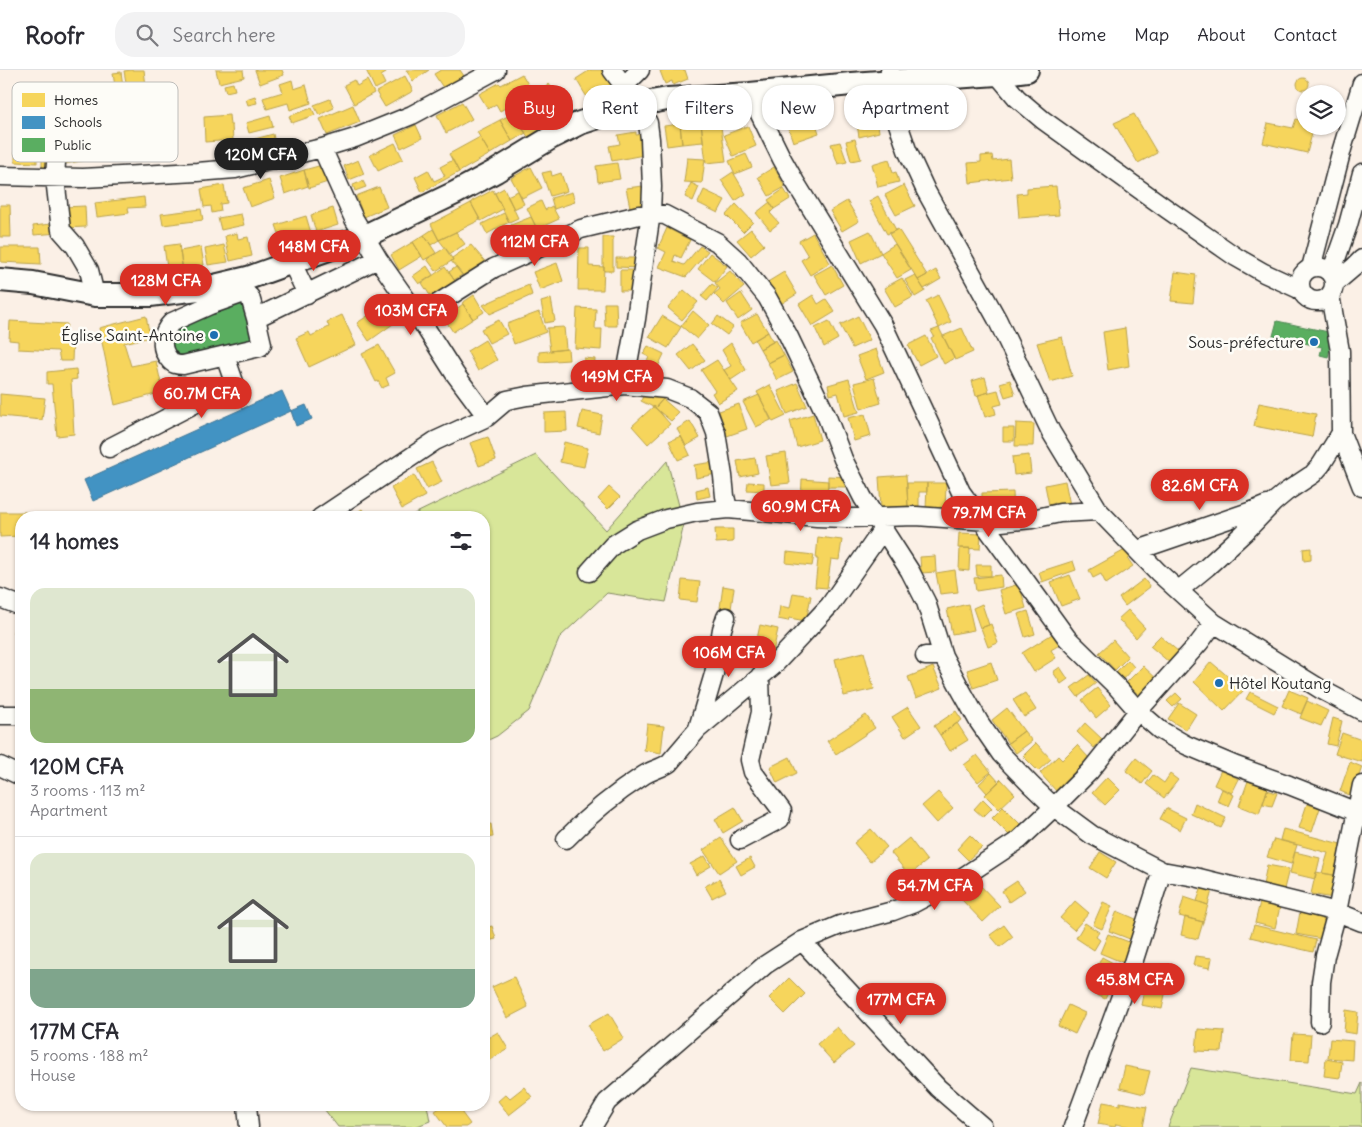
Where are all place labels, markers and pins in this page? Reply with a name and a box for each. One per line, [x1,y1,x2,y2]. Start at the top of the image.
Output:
pin: 120M CFA [209,138,313,180]
pin: 112M CFA [483,224,587,267]
pin: 148M CFA [262,230,366,272]
pin: 128M CFA [114,264,218,306]
pin: 103M CFA [359,294,463,336]
place label: Église Saint-Antoine [61,325,204,345]
marker: Église Saint-Antoine [208,329,220,341]
place label: Sous-préfecture [1188,332,1304,352]
marker: Sous-préfecture [1308,336,1320,348]
pin: 149M CFA [565,360,669,402]
pin: 60.7M CFA [145,376,259,419]
pin: 82.6M CFA [1143,468,1257,511]
pin: 60.9M CFA [744,490,858,532]
pin: 79.7M CFA [932,496,1046,538]
pin: 106M CFA [677,636,781,678]
place label: Hôtel Koutang [1229,673,1331,693]
marker: Hôtel Koutang [1213,677,1225,689]
pin: 54.7M CFA [878,868,992,911]
pin: 45.8M CFA [1078,962,1192,1005]
pin: 177M CFA [849,982,953,1025]

